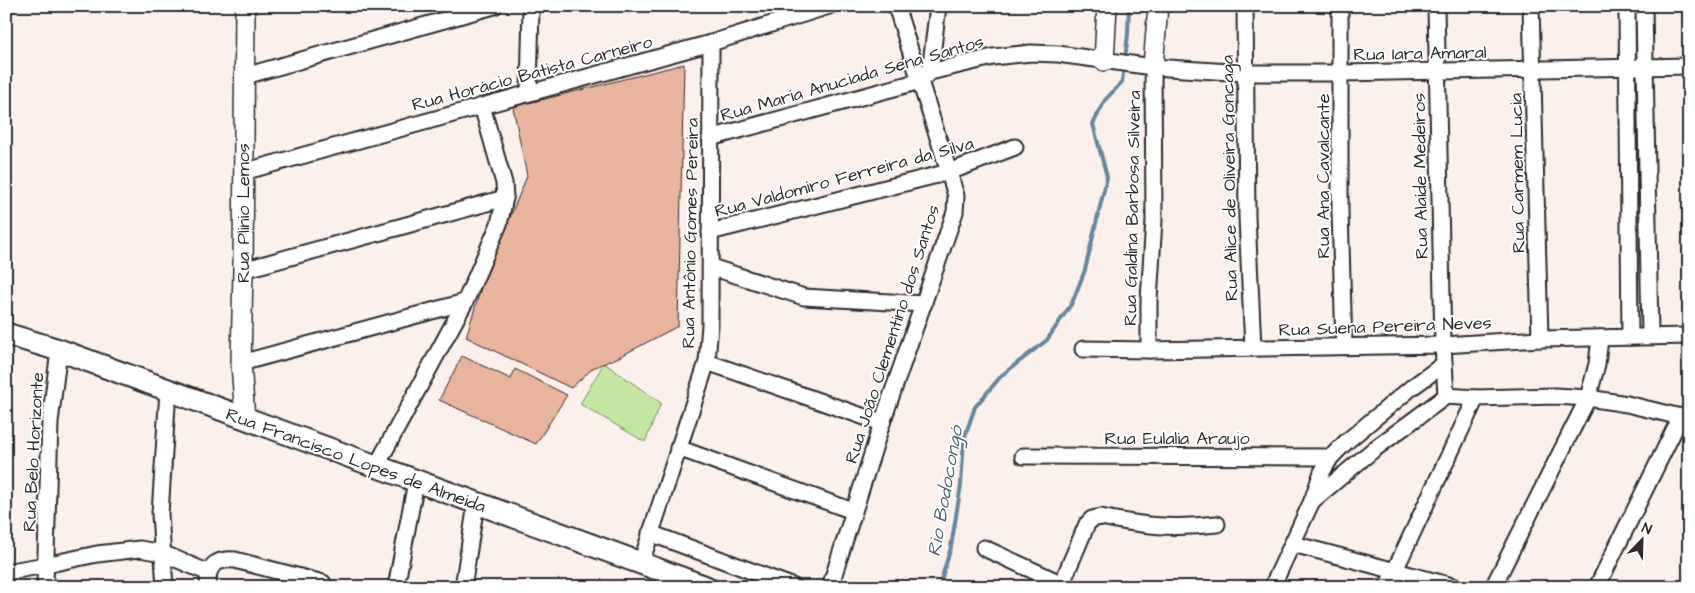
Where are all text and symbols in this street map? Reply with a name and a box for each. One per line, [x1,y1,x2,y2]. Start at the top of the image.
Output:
street label: Rua Horácio Batista Carneiro [409,29,655,118]
street label: Rua Maria Anuciada Sena Santos [718,29,987,128]
street label: Rua Iara Amaral [1353,40,1487,67]
street label: Rua Alice de Oliveira Goncaga [1215,55,1245,301]
street label: Rua Galdina Barbosa Silveira [1118,90,1147,326]
street label: Rua Ana Cavalcante [1311,93,1336,259]
street label: Rua Alaíde Medeiros [1407,93,1434,259]
street label: Rua Carmem Lucia [1504,93,1531,253]
street label: Rua Antônio Gomes Pereira [676,118,705,349]
street label: Rua Valdomiro Ferreira da Silva [712,131,976,224]
street label: Rua Plinio Lemos [231,143,256,283]
street label: Rua João Clementino dos Santos [839,202,946,467]
street label: Rua Suena Pereira Neves [1278,310,1492,343]
street label: Rua Belo Horizonte [17,371,50,532]
street label: Rua Francisco Lopes de Almeida [222,402,489,519]
water label: Rio Bodocongó [921,423,970,559]
street label: Rua Eulalia Araujo [1104,426,1250,451]
north arrow [1618,516,1668,566]
text: N [1639,518,1655,540]

